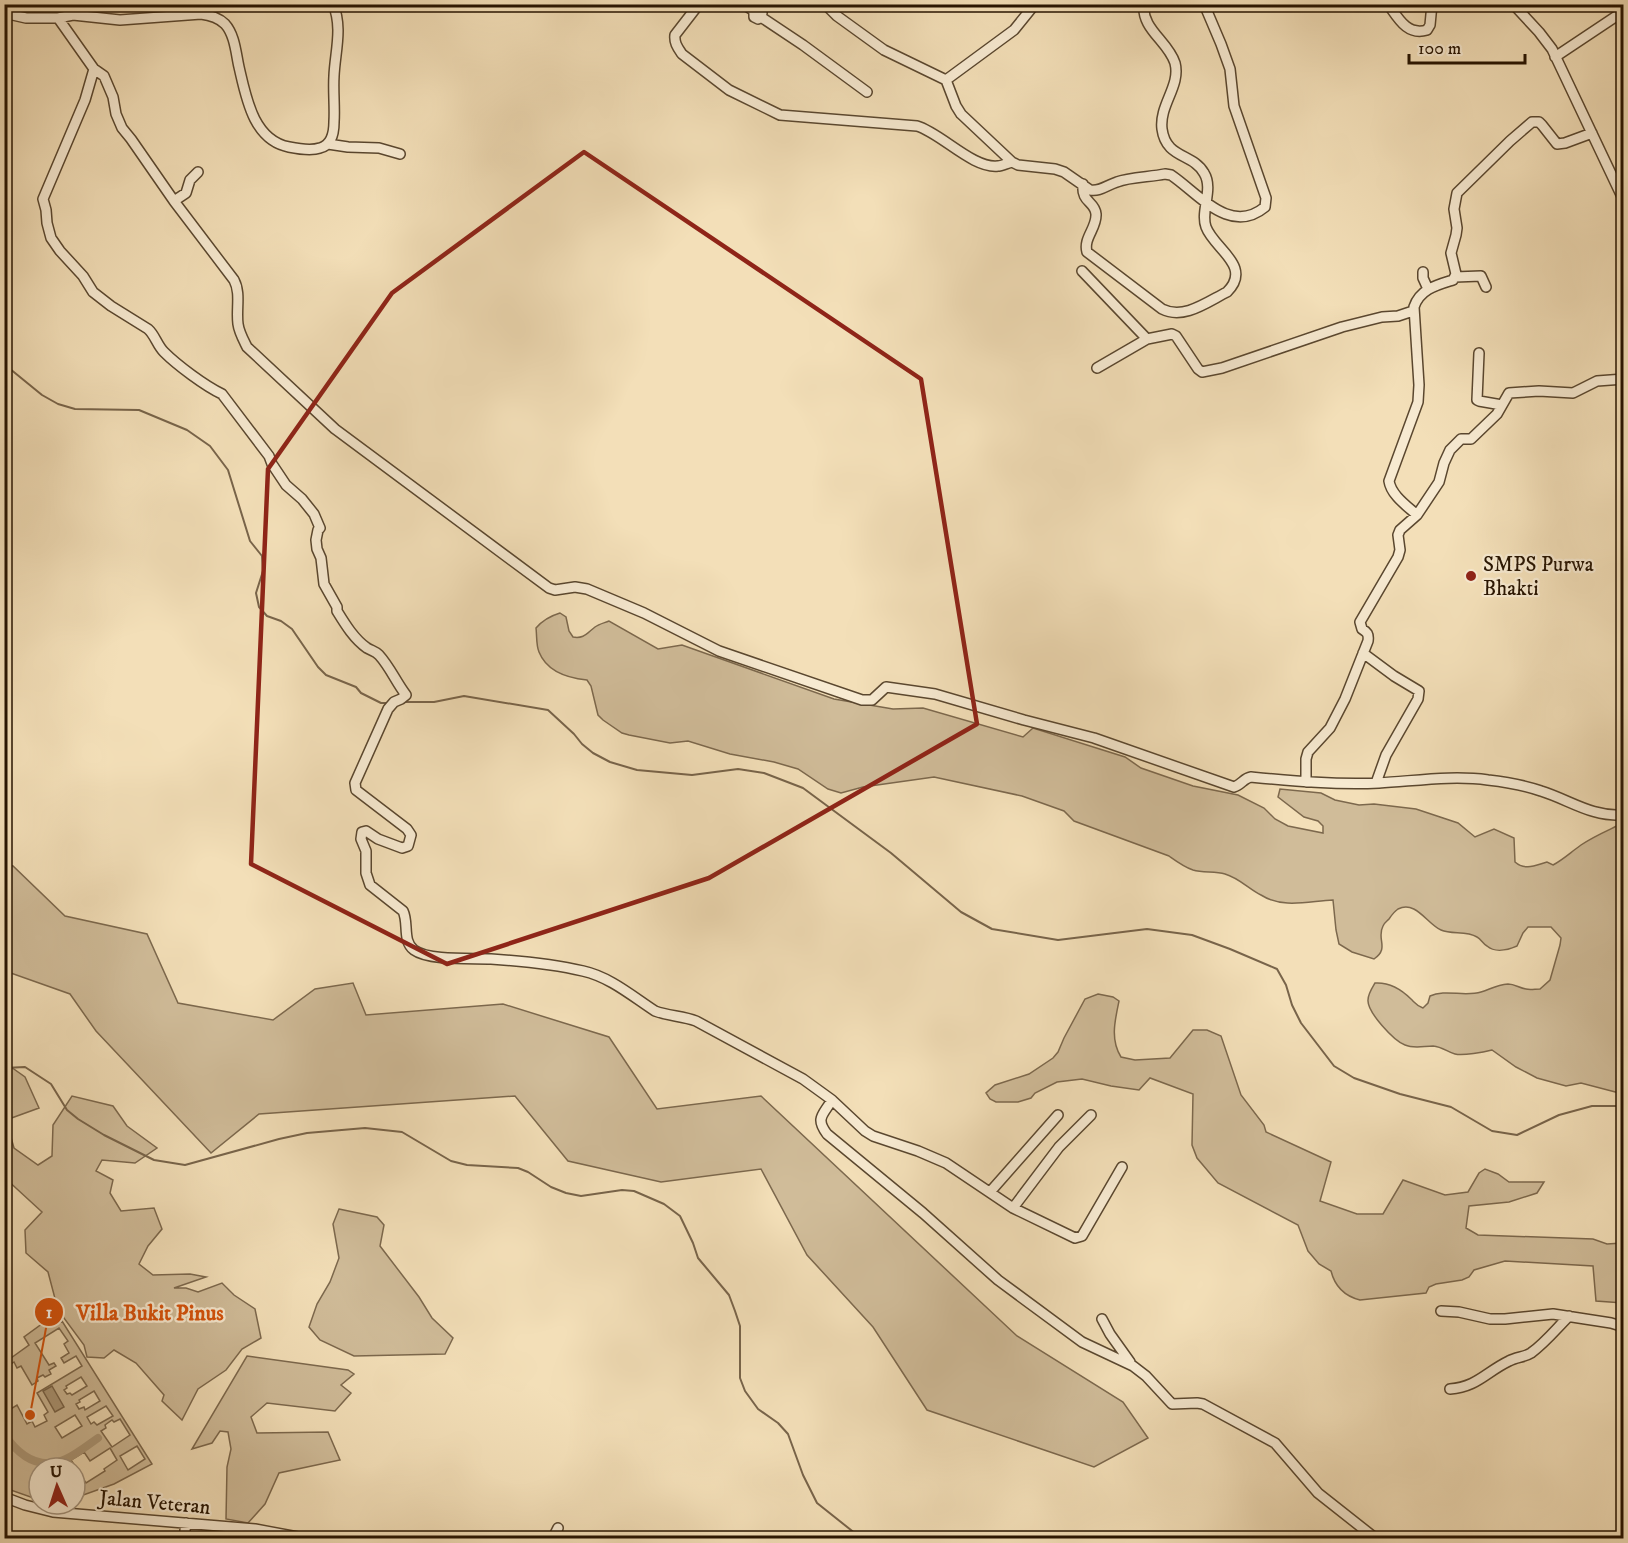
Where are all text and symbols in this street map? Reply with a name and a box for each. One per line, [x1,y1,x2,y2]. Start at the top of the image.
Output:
scale bar [1409,27,1524,65]
text: 100 m [1418,38,1461,60]
place label: SMPS Purwa Bhakti [1483,552,1594,602]
marker: SMPS Purwa Bhakti [1464,569,1478,583]
callout: Villa Bukit Pinus [34,1292,236,1332]
text: Villa Bukit Pinus [75,1300,224,1327]
text: 1 [46,1302,53,1324]
north arrow [27,1456,87,1516]
text: U [50,1462,64,1482]
street label: Jalan Veteran [96,1485,212,1521]

